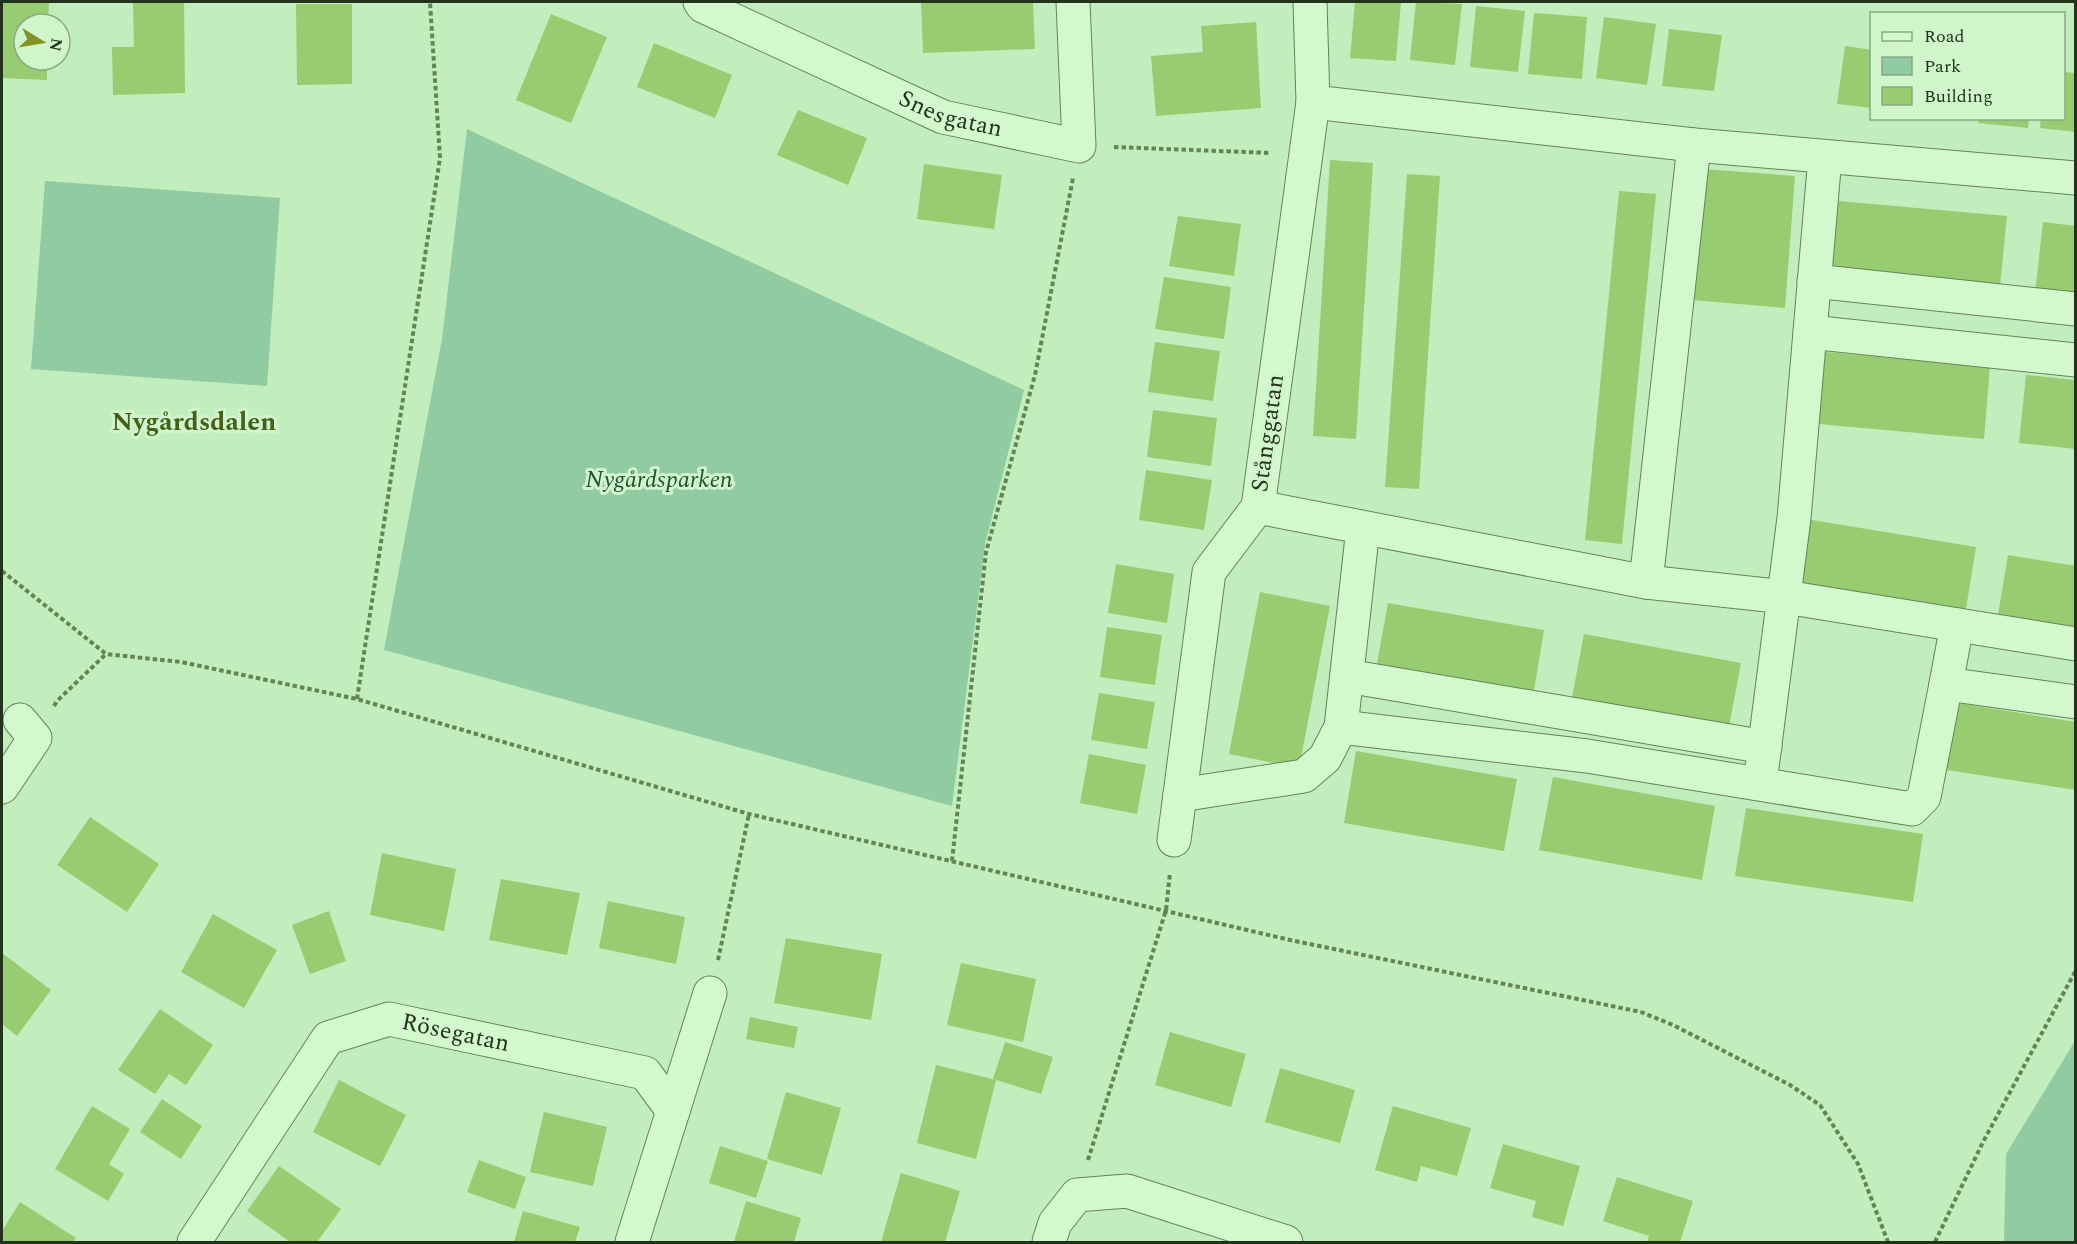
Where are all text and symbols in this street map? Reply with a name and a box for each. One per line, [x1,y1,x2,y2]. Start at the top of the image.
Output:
north arrow [12,12,72,72]
legend [1870,12,2065,120]
text: Road [1924,23,1965,50]
text: N [43,36,69,53]
text: Park [1924,53,1961,80]
street label: Snesgatan [893,81,1006,147]
text: Building [1924,83,1993,110]
street label: Stånggatan [1242,372,1294,494]
district label: Nygårdsdalen [112,402,276,442]
park label: Nygårdsparken [585,462,733,498]
street label: Rösegatan [398,1004,513,1062]

